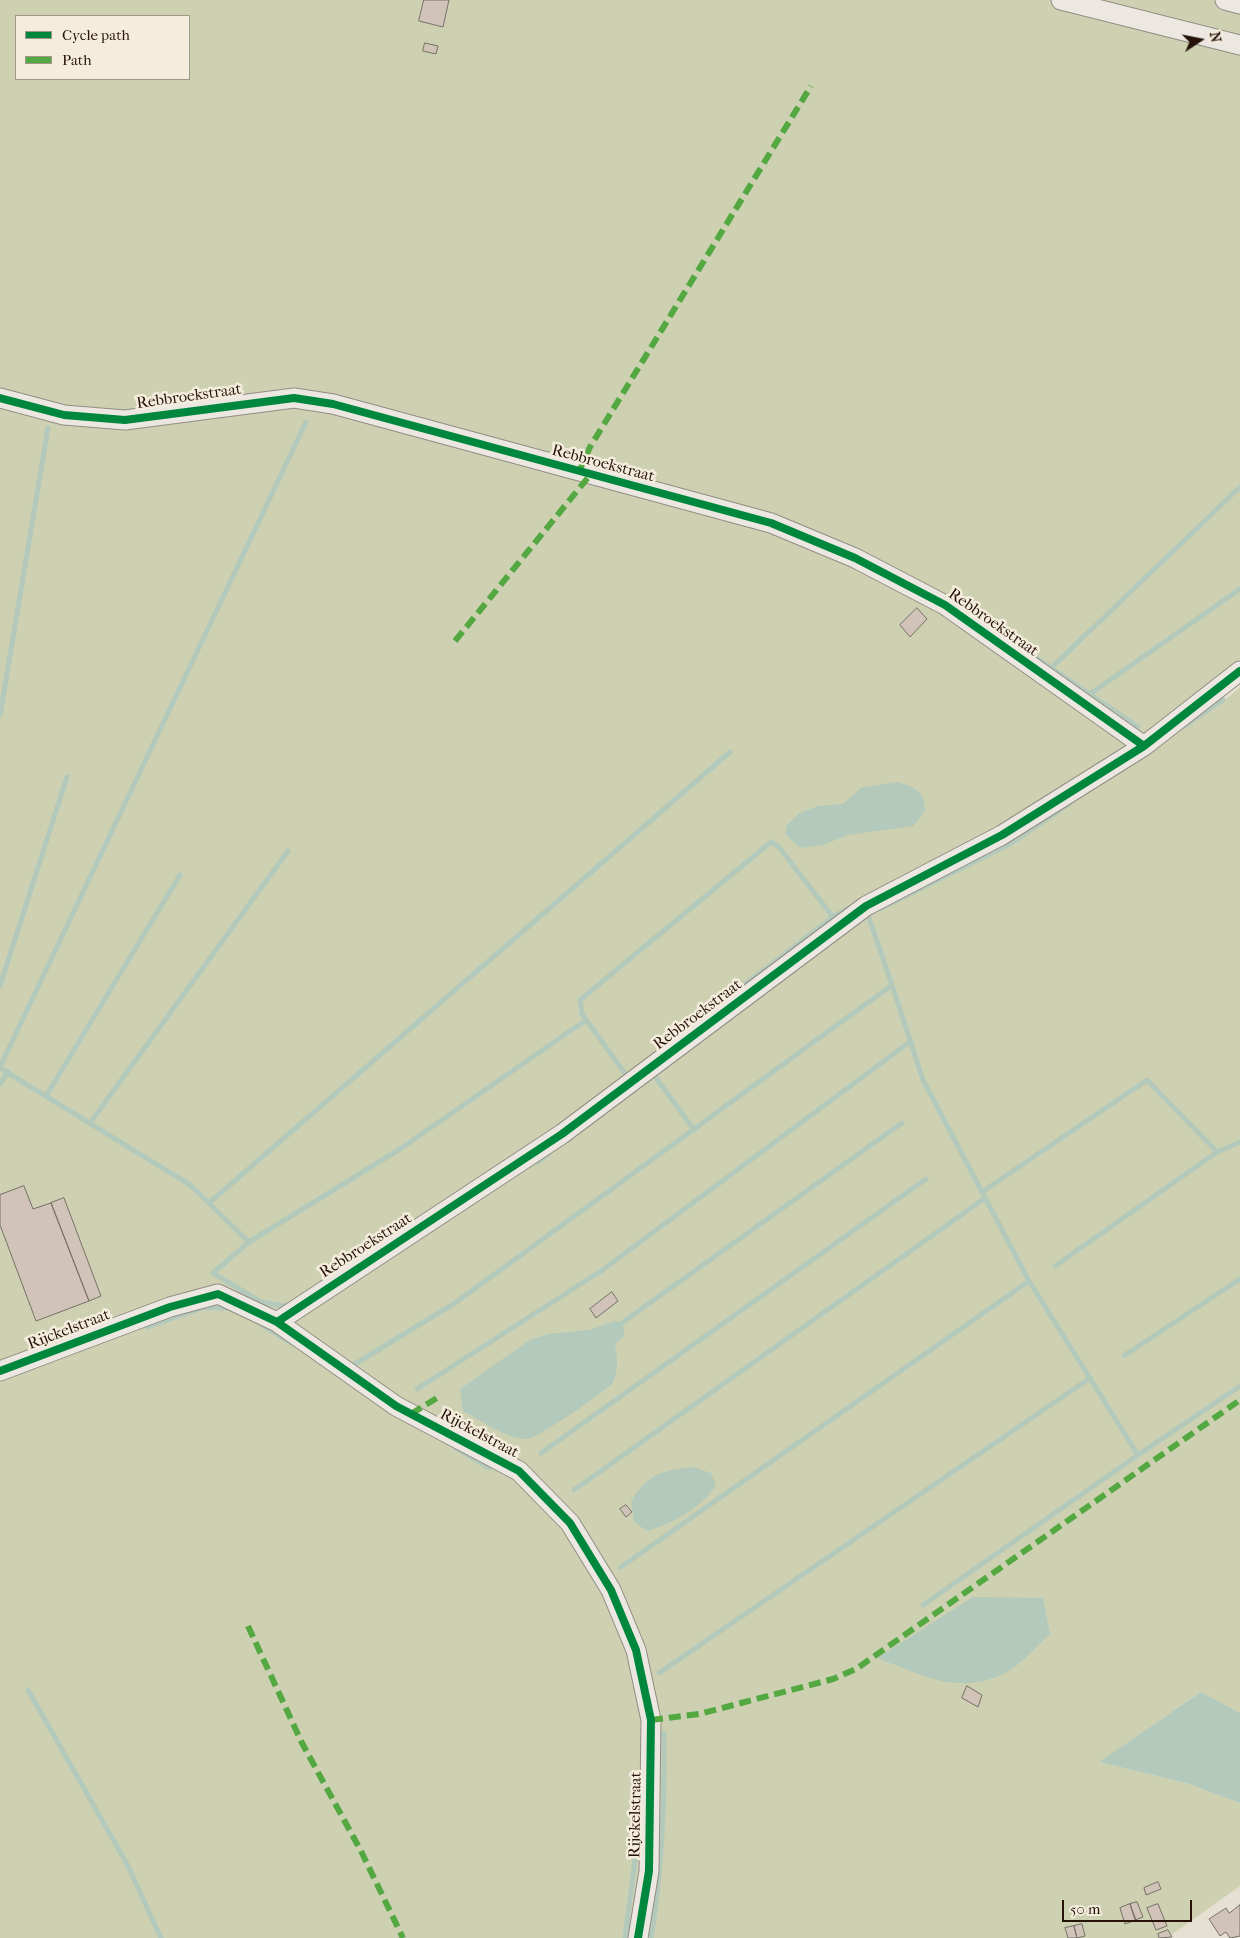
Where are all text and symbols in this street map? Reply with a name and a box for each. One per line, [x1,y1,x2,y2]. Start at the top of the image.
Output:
legend [15,15,190,80]
north arrow [1175,15,1225,65]
text: Cycle path [62,26,130,44]
text: N [1206,30,1225,44]
text: Path [62,51,92,69]
street label: Rebbroekstraat [135,380,243,414]
street label: Rebbroekstraat [549,441,657,487]
street label: Rebbroekstraat [944,585,1042,661]
street label: Rebbroekstraat [650,976,746,1054]
street label: Rebbroekstraat [316,1209,416,1283]
street label: Rijckelstraat [25,1306,113,1354]
street label: Rijckelstraat [436,1405,522,1463]
street label: Rijckelstraat [626,1772,646,1858]
scale bar [1065,1890,1195,1922]
text: 50 m [1070,1900,1100,1918]

